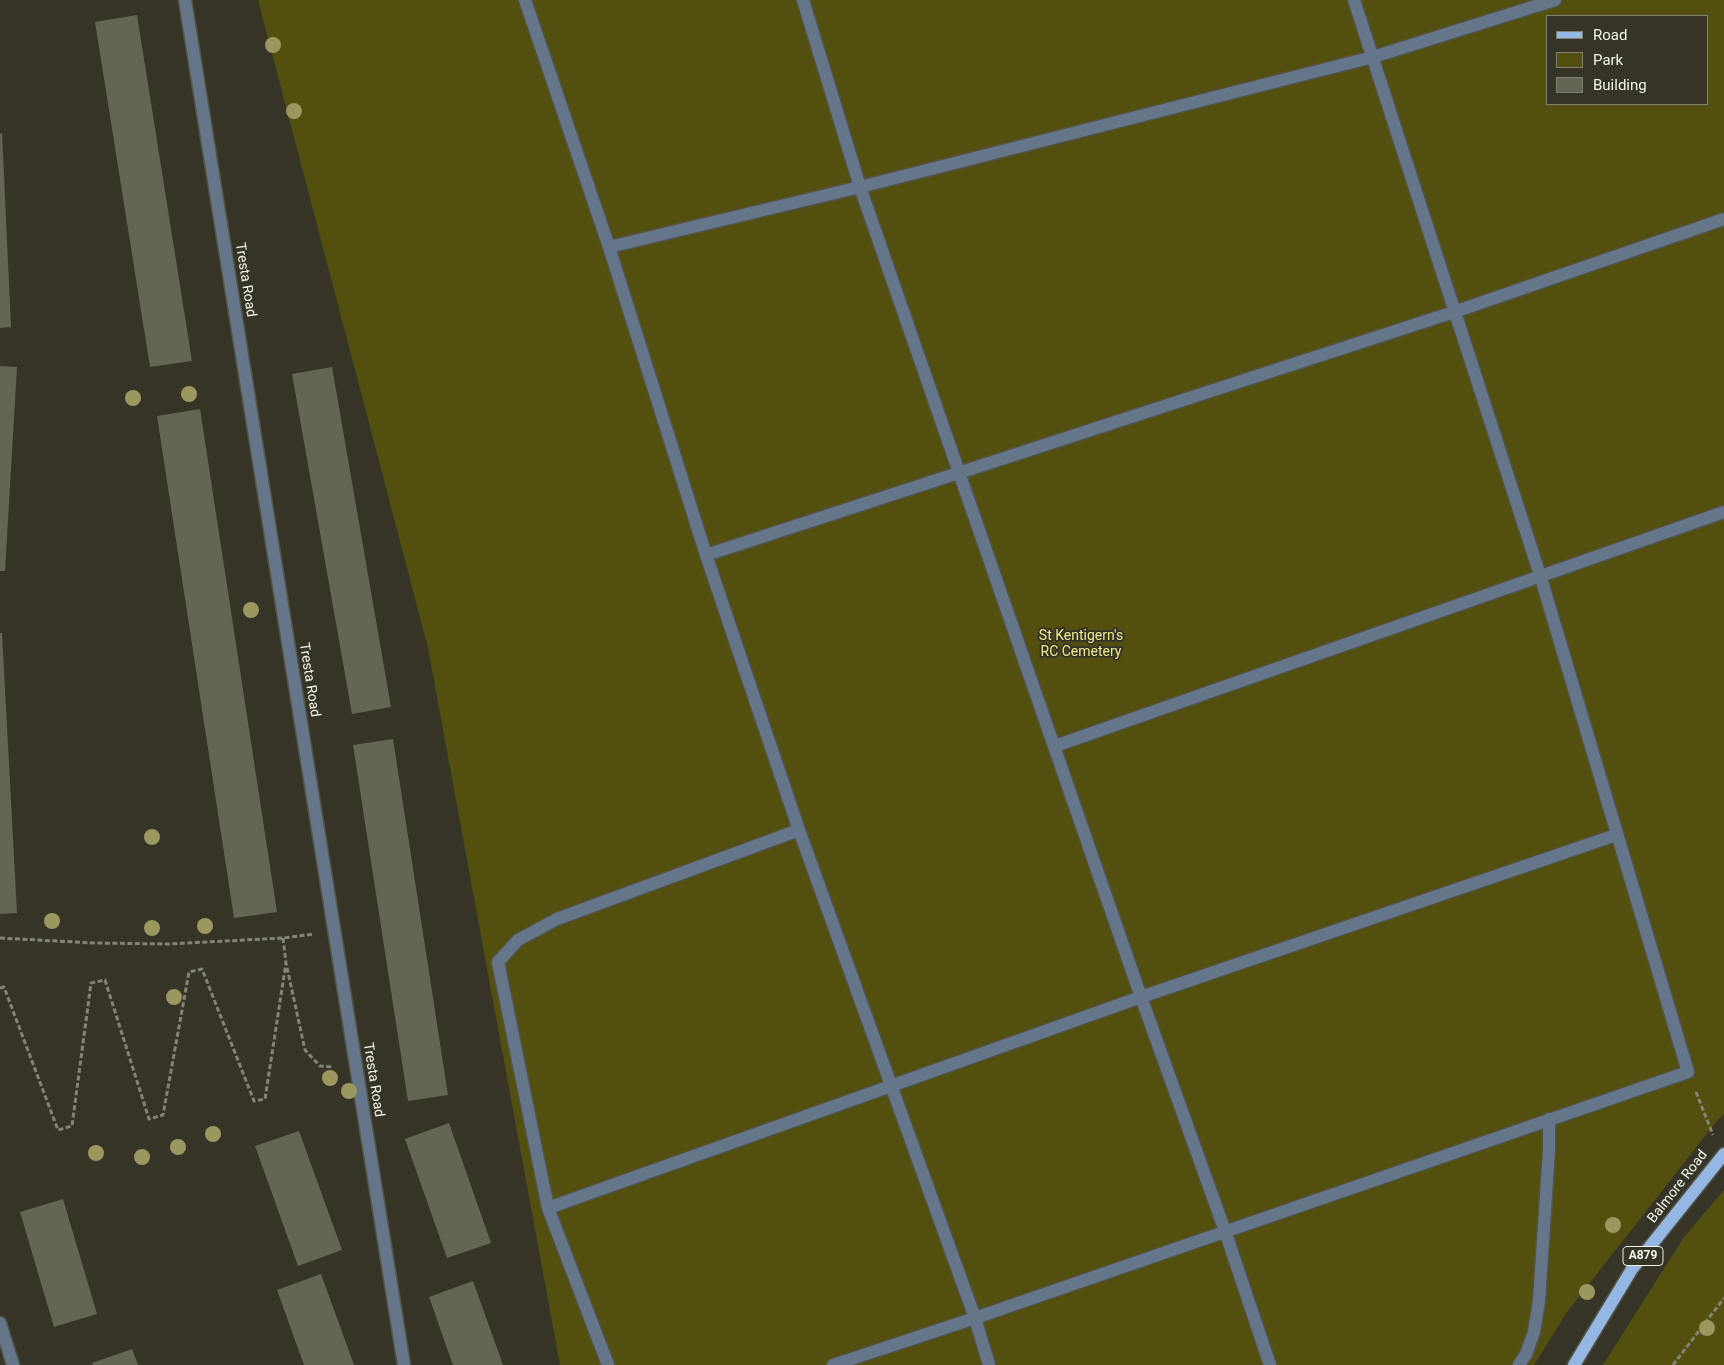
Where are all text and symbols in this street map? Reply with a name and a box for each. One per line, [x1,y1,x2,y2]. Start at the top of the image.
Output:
legend [1546,15,1709,105]
text: Road [1593,26,1627,44]
text: Park [1593,51,1623,69]
text: Building [1593,76,1647,94]
street label: Tresta Road [231,242,259,318]
park label: St Kentigern's RC Cemetery [1039,628,1123,660]
street label: Tresta Road [295,642,323,718]
street label: Tresta Road [359,1042,387,1118]
street label: Balmore Road [1644,1147,1712,1227]
road number: A879 [1623,1246,1663,1266]

